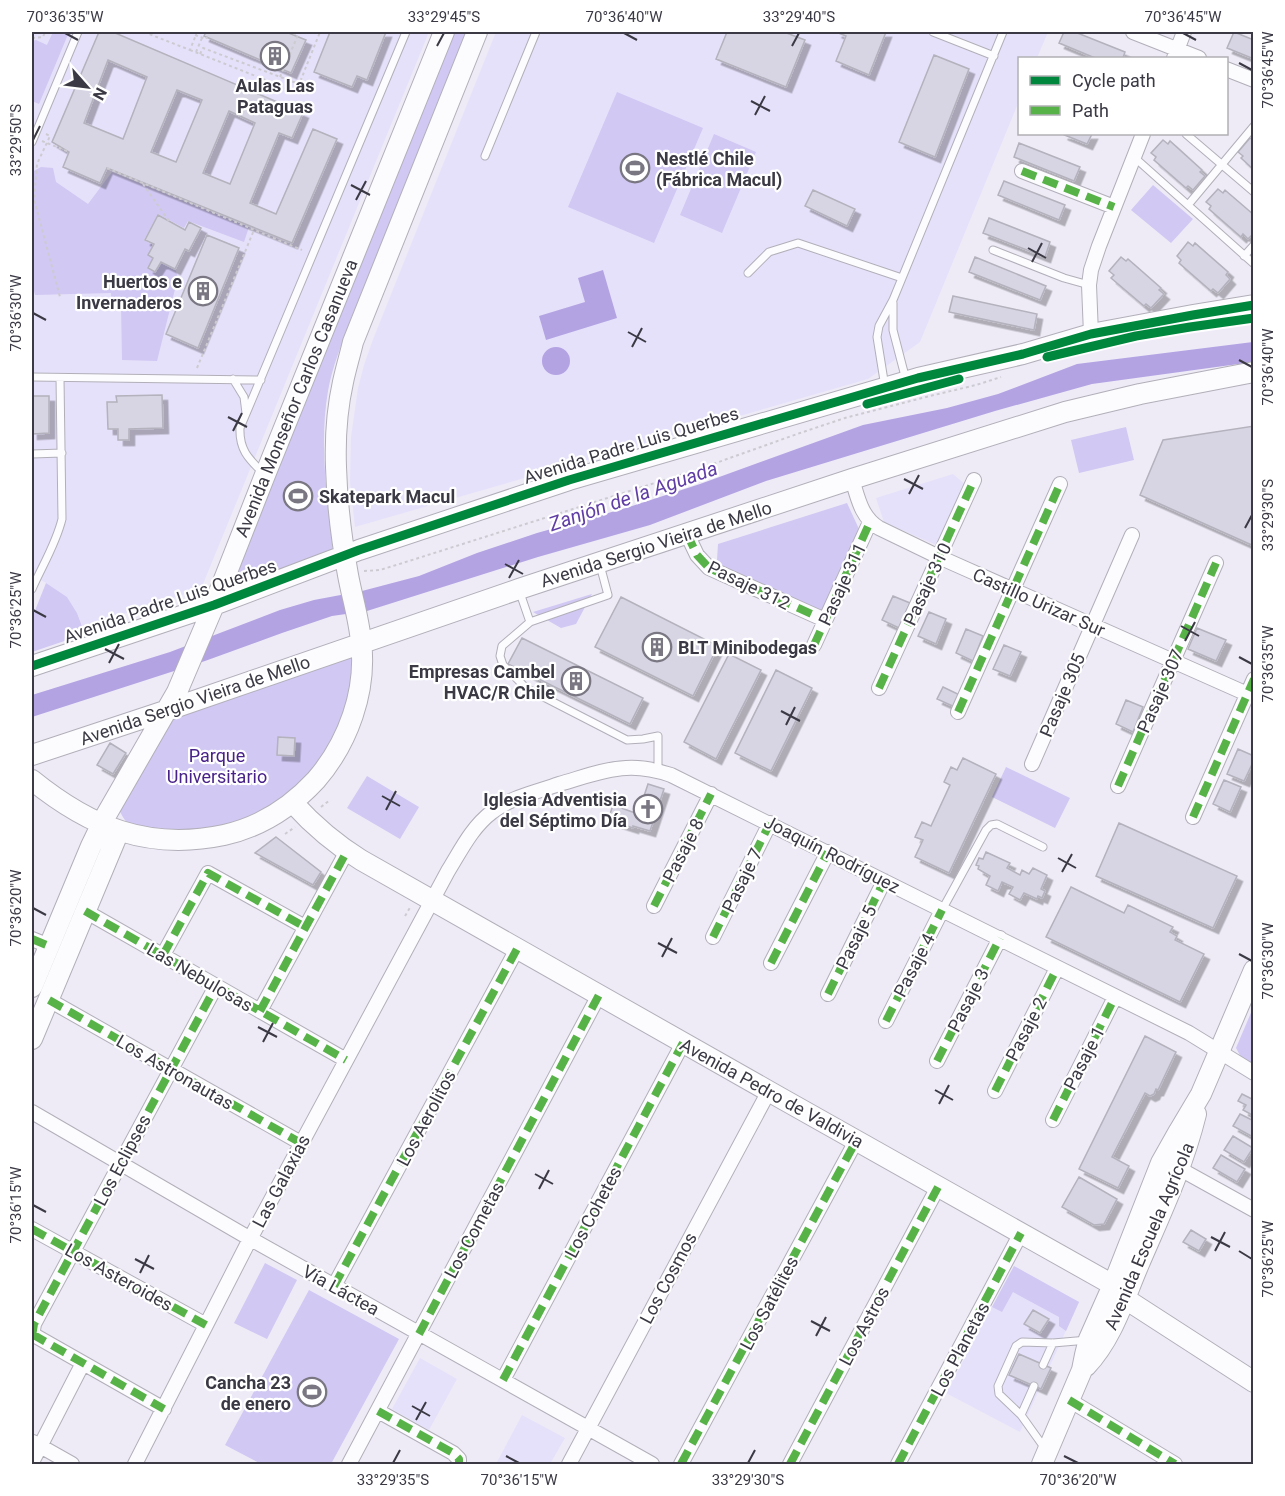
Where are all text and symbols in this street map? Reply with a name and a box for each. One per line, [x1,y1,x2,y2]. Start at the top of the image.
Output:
text: 70°36'35"W [27,8,103,26]
text: 33°29'45"S [408,8,480,26]
text: 70°36'40"W [586,8,662,26]
text: 33°29'40"S [763,8,835,26]
text: 70°36'45"W [1145,8,1221,26]
text: 70°36'45"W [1259,32,1277,108]
building icon: Aulas Las Pataguas [259,40,291,72]
north arrow [57,57,117,117]
legend [1018,57,1228,135]
text: Cycle path [1072,70,1156,91]
place label: Aulas Las Pataguas [236,75,314,117]
text: N [89,84,111,103]
text: Path [1072,100,1109,121]
text: 33°29'50"S [7,104,25,176]
place label: Nestlé Chile (Fábrica Macul) [656,148,782,191]
sports icon: Nestlé Chile (Fábrica Macul) [619,152,651,184]
street label: Avenida Monseñor Carlos Casanueva [230,256,362,540]
place label: Huertos e Invernaderos [76,271,182,313]
text: 70°36'30"W [7,275,25,351]
building icon: Huertos e Invernaderos [187,275,219,307]
text: 70°36'40"W [1259,329,1277,405]
street label: Avenida Padre Luis Querbes [521,402,741,488]
water label: Zanjón de la Aguada [545,456,721,536]
text: 33°29'30"S [1259,479,1277,551]
sports icon: Skatepark Macul [282,480,314,512]
place label: Skatepark Macul [319,486,455,507]
street label: Avenida Sergio Vieira de Mello [538,497,774,591]
street label: Pasaje 311 [814,539,870,629]
street label: Pasaje 310 [899,539,955,629]
street label: Avenida Padre Luis Querbes [61,555,279,647]
street label: Pasaje 312 [704,556,794,614]
street label: Castillo Urizar Sur [970,563,1108,641]
text: 70°36'25"W [7,572,25,648]
text: 70°36'35"W [1259,626,1277,702]
building icon: BLT Minibodegas [641,631,673,663]
place label: BLT Minibodegas [678,637,817,658]
street label: Pasaje 307 [1132,646,1188,736]
street label: Pasaje 305 [1035,650,1089,740]
street label: Avenida Sergio Vieira de Mello [77,651,313,749]
place label: Empresas Cambel HVAC/R Chile [409,661,555,703]
building icon: Empresas Cambel HVAC/R Chile [560,665,592,697]
park label: Parque Universitario [167,745,267,787]
place label: Iglesia Adventisia del Séptimo Día [483,789,627,831]
church icon: Iglesia Adventisia del Séptimo Día [632,793,664,825]
street label: Joaquín Rodríguez [761,811,903,897]
street label: Pasaje 8 [658,815,708,885]
street label: Pasaje 7 [718,845,766,915]
text: 70°36'20"W [7,870,25,946]
street label: Pasaje 5 [832,902,880,972]
text: 70°36'30"W [1259,923,1277,999]
street label: Pasaje 4 [889,930,939,1000]
street label: Las Nebulosas [143,938,257,1016]
street label: Pasaje 3 [943,965,993,1035]
street label: Pasaje 2 [1001,994,1051,1064]
street label: Pasaje 1 [1059,1023,1109,1093]
street label: Los Astronautas [113,1030,237,1114]
street label: Avenida Pedro de Valdivia [677,1034,867,1152]
street label: Los Aerolitos [392,1067,460,1169]
street label: Los Eclipses [89,1111,155,1209]
street label: Las Galaxias [248,1131,314,1231]
street label: Avenida Escuela Agrícola [1100,1139,1198,1333]
street label: Los Cohetes [560,1163,626,1261]
text: 70°36'15"W [7,1167,25,1243]
street label: Los Cometas [440,1178,508,1282]
text: 70°36'25"W [1259,1221,1277,1297]
street label: Los Cosmos [635,1229,701,1327]
street label: Los Asteroides [62,1239,176,1315]
street label: Los Satélites [736,1253,802,1353]
street label: Vía Láctea [299,1260,383,1320]
street label: Los Astros [835,1283,893,1369]
street label: Los Planetas [926,1298,994,1400]
place label: Cancha 23 de enero [205,1372,291,1414]
sports icon: Cancha 23 de enero [296,1376,328,1408]
text: 33°29'35"S [357,1471,429,1489]
text: 70°36'15"W [481,1471,557,1489]
text: 33°29'30"S [712,1471,784,1489]
text: 70°36'20"W [1040,1471,1116,1489]

